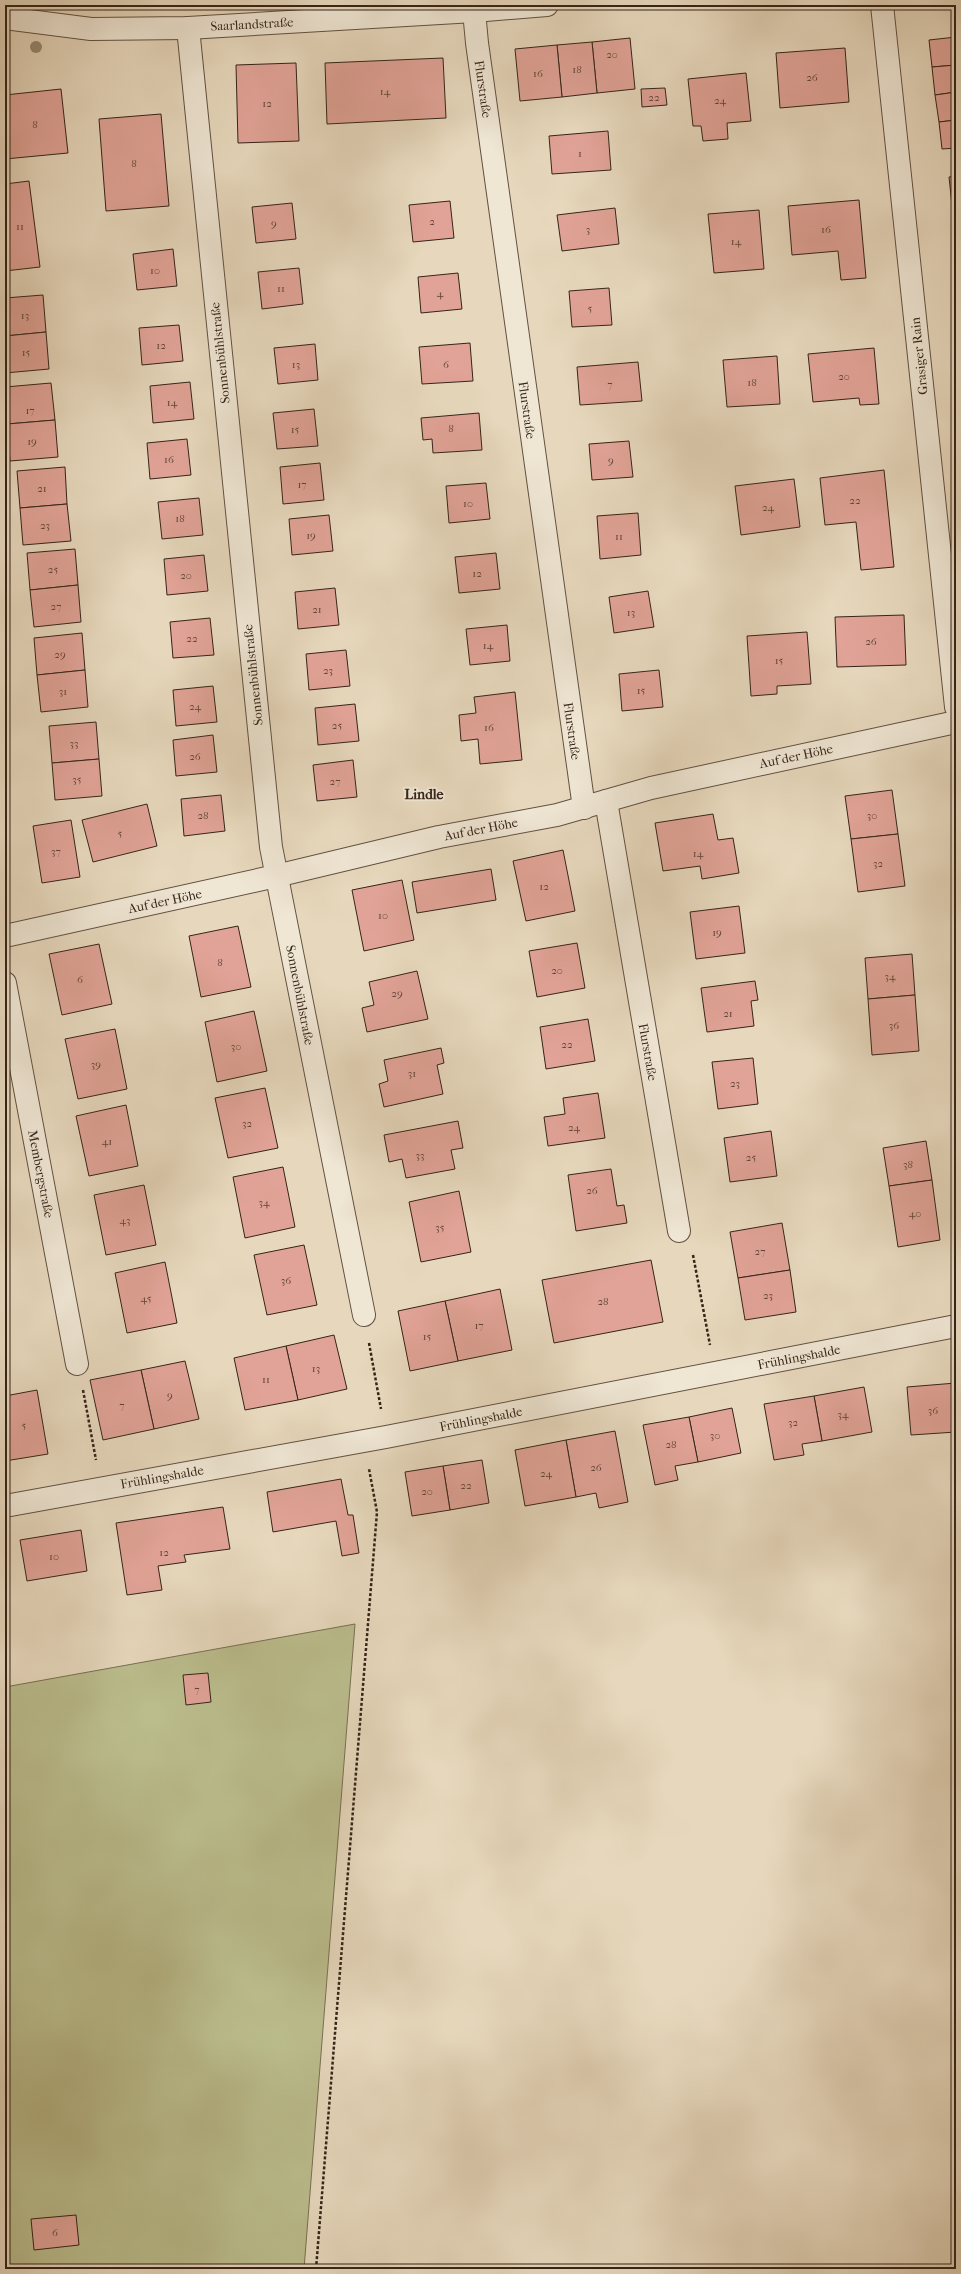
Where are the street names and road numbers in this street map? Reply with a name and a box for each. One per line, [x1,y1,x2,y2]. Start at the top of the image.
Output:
street label: Saarlandstraße [210,14,294,34]
street label: Flurstraße [472,59,495,119]
street label: Sonnenbühlstraße [207,301,233,404]
street label: Grasiger Rain [907,316,931,396]
street label: Flurstraße [516,380,539,440]
street label: Sonnenbühlstraße [240,623,266,726]
street label: Flurstraße [561,701,584,761]
street label: Auf der Höhe [757,741,835,771]
street label: Auf der Höhe [442,814,520,844]
street label: Auf der Höhe [126,886,204,916]
street label: Sonnenbühlstraße [283,944,317,1047]
street label: Flurstraße [636,1022,661,1082]
street label: Membergstraße [25,1129,57,1220]
street label: Frühlingshalde [756,1341,842,1372]
street label: Frühlingshalde [438,1403,524,1434]
street label: Frühlingshalde [119,1462,205,1492]

